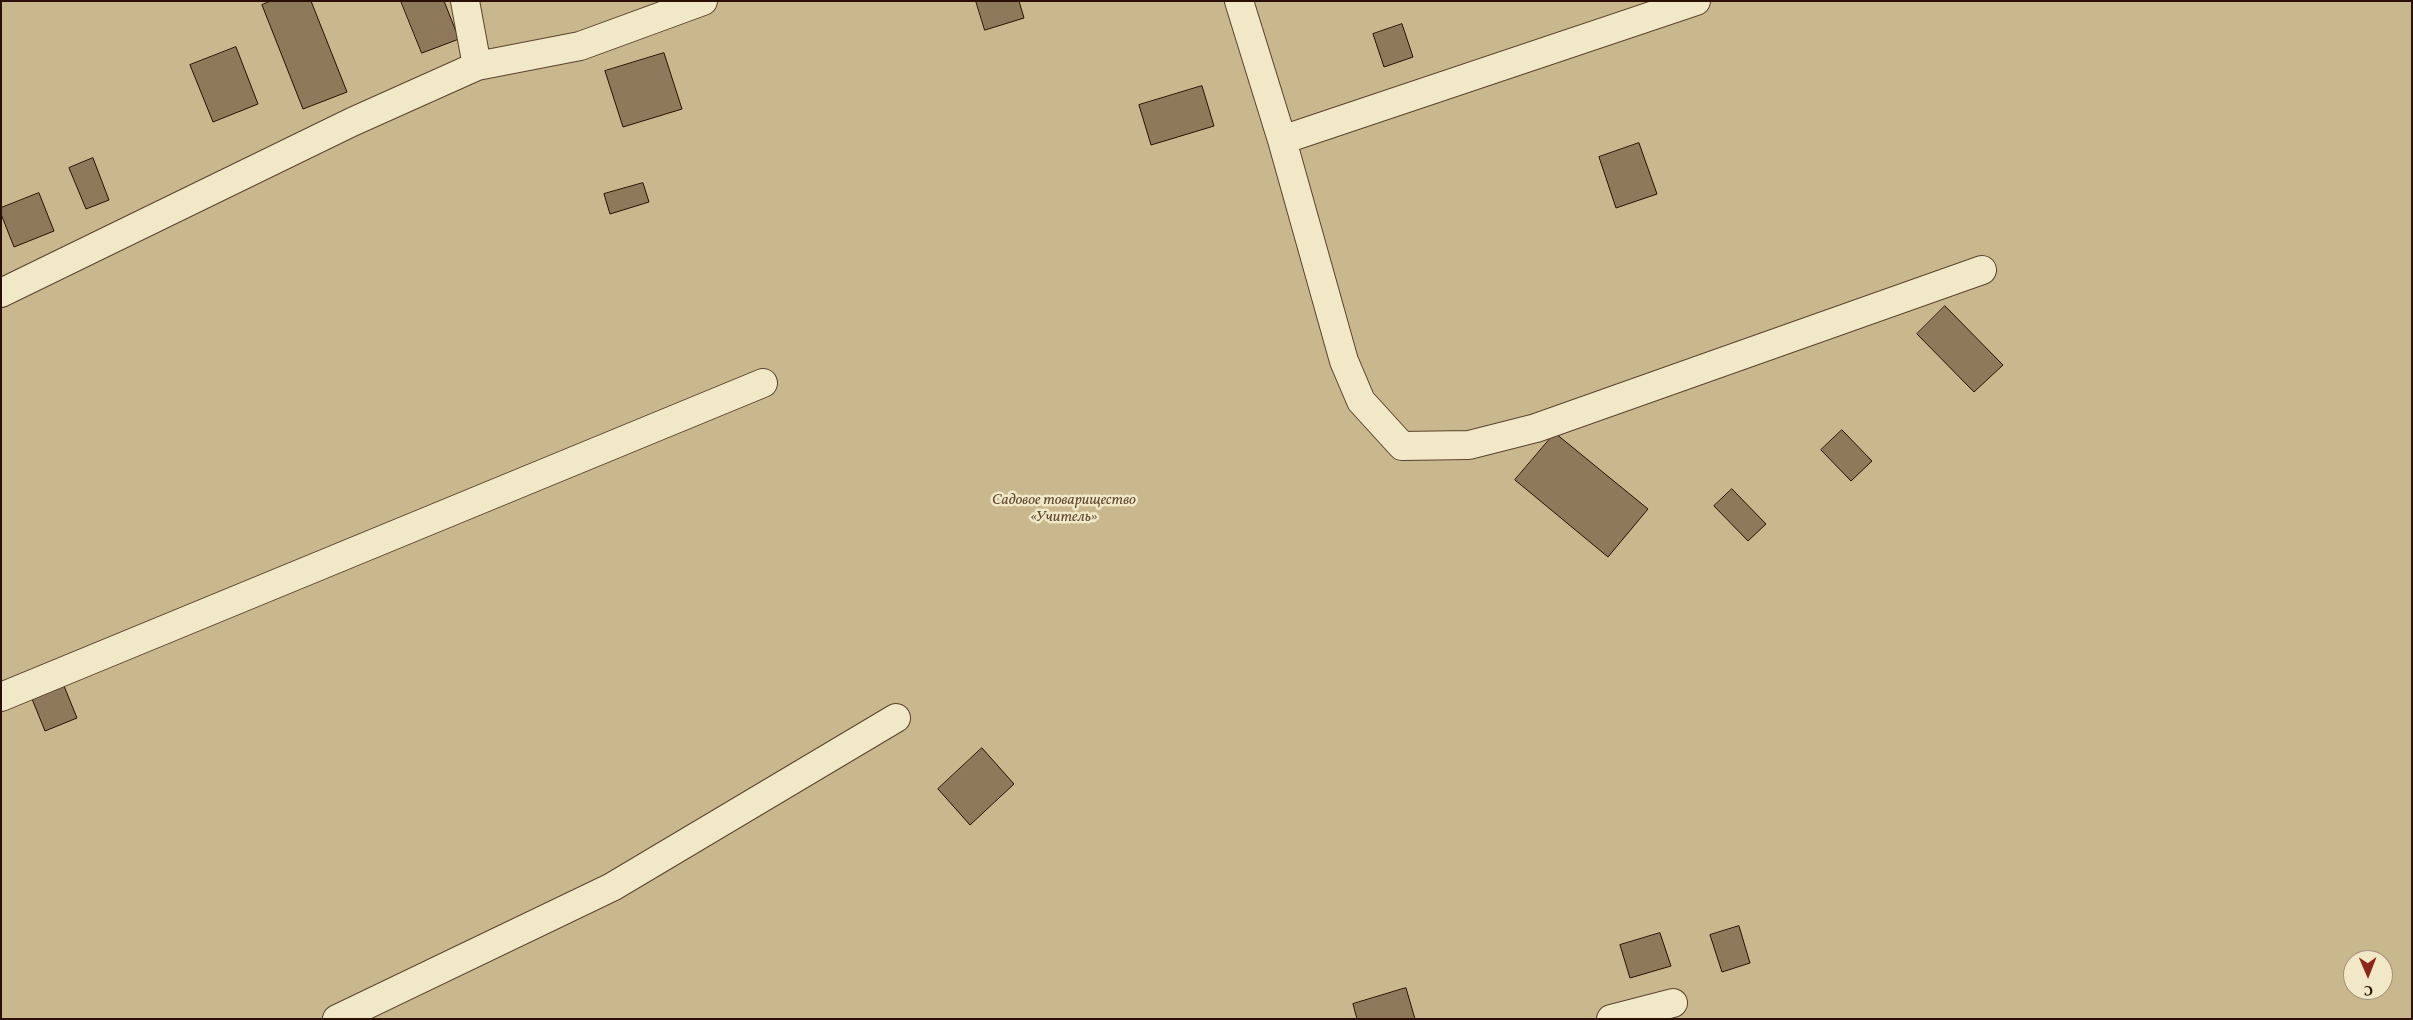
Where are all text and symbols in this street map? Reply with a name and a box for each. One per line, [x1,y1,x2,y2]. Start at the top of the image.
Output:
park label: Садовое товарищество «Учитель» [992,492,1136,527]
north arrow [2343,950,2393,1000]
text: С [2364,980,2373,999]

